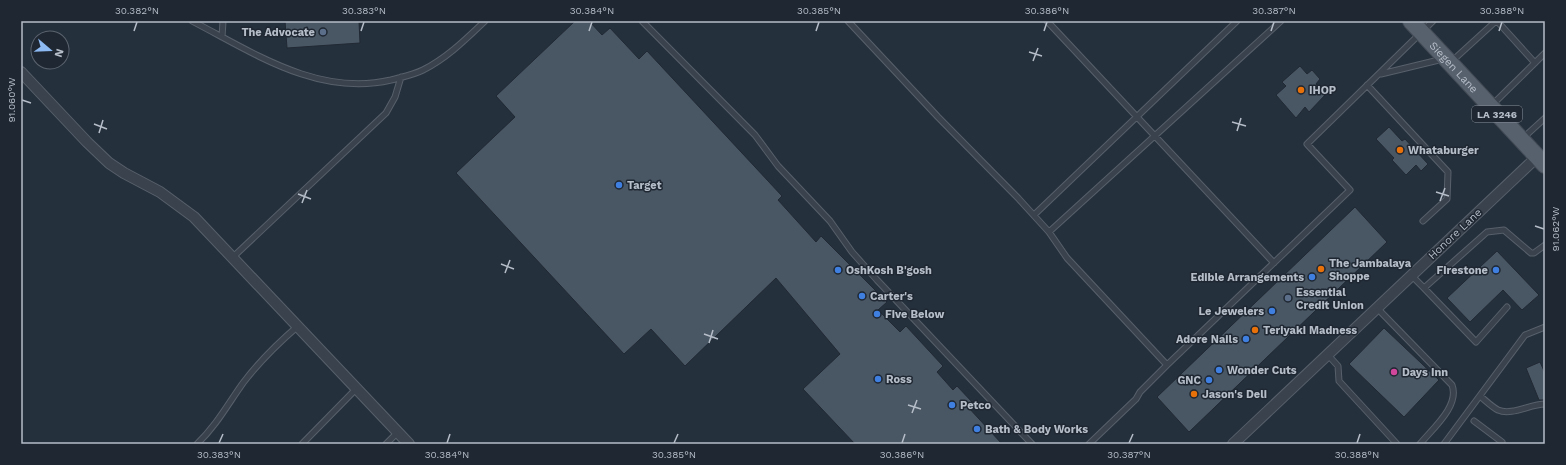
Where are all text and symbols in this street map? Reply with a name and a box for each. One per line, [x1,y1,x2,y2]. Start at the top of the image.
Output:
text: 30.382°N [115,5,159,16]
text: 30.383°N [342,5,386,16]
text: 30.384°N [570,5,614,16]
text: 30.385°N [797,5,841,16]
text: 30.386°N [1025,5,1069,16]
text: 30.387°N [1252,5,1296,16]
text: 30.388°N [1480,5,1524,16]
place label: The Advocate [241,26,315,39]
marker: The Advocate [318,27,328,37]
north arrow [30,30,70,70]
street label: Siegen Lane [1427,39,1481,95]
text: N [52,47,66,59]
text: 91.060°W [6,77,17,123]
place label: IHOP [1309,84,1336,97]
marker: IHOP [1296,85,1306,95]
road number: LA 3246 [1472,106,1522,122]
place label: Whataburger [1408,144,1479,157]
marker: Whataburger [1395,145,1405,155]
place label: Target [627,179,662,192]
marker: Target [614,180,624,190]
street label: Honore Lane [1426,206,1484,262]
text: 91.062°W [1550,206,1561,251]
place label: The Jambalaya Shoppe [1329,257,1412,283]
place label: OshKosh B'gosh [846,264,932,277]
marker: The Jambalaya Shoppe [1316,264,1326,274]
place label: Firestone [1437,264,1488,277]
marker: OshKosh B'gosh [833,265,843,275]
marker: Firestone [1491,265,1501,275]
place label: Edible Arrangements [1191,271,1304,284]
marker: Edible Arrangements [1307,272,1317,282]
place label: Essential Credit Union [1296,286,1364,312]
place label: Carter's [870,290,913,303]
marker: Carter's [857,291,867,301]
marker: Essential Credit Union [1283,293,1293,303]
place label: Le Jewelers [1199,305,1264,318]
marker: Le Jewelers [1267,306,1277,316]
place label: Five Below [885,308,944,321]
marker: Five Below [872,309,882,319]
place label: Teriyaki Madness [1263,324,1357,337]
marker: Teriyaki Madness [1250,325,1260,335]
place label: Adore Nails [1176,333,1238,346]
marker: Adore Nails [1241,334,1251,344]
place label: Wonder Cuts [1227,364,1297,377]
marker: Wonder Cuts [1214,365,1224,375]
place label: Days Inn [1402,366,1448,379]
marker: Days Inn [1389,367,1399,377]
place label: Ross [886,373,912,386]
marker: Ross [873,374,883,384]
place label: GNC [1177,374,1201,387]
marker: GNC [1204,375,1214,385]
place label: Jason's Deli [1202,388,1267,401]
marker: Jason's Deli [1189,389,1199,399]
place label: Petco [960,399,992,412]
marker: Petco [947,400,957,410]
place label: Bath & Body Works [985,423,1088,436]
marker: Bath & Body Works [972,424,982,434]
text: 30.383°N [197,449,241,460]
text: 30.384°N [425,449,469,460]
text: 30.385°N [652,449,696,460]
text: 30.386°N [880,449,924,460]
text: 30.387°N [1107,449,1151,460]
text: 30.388°N [1335,449,1379,460]

